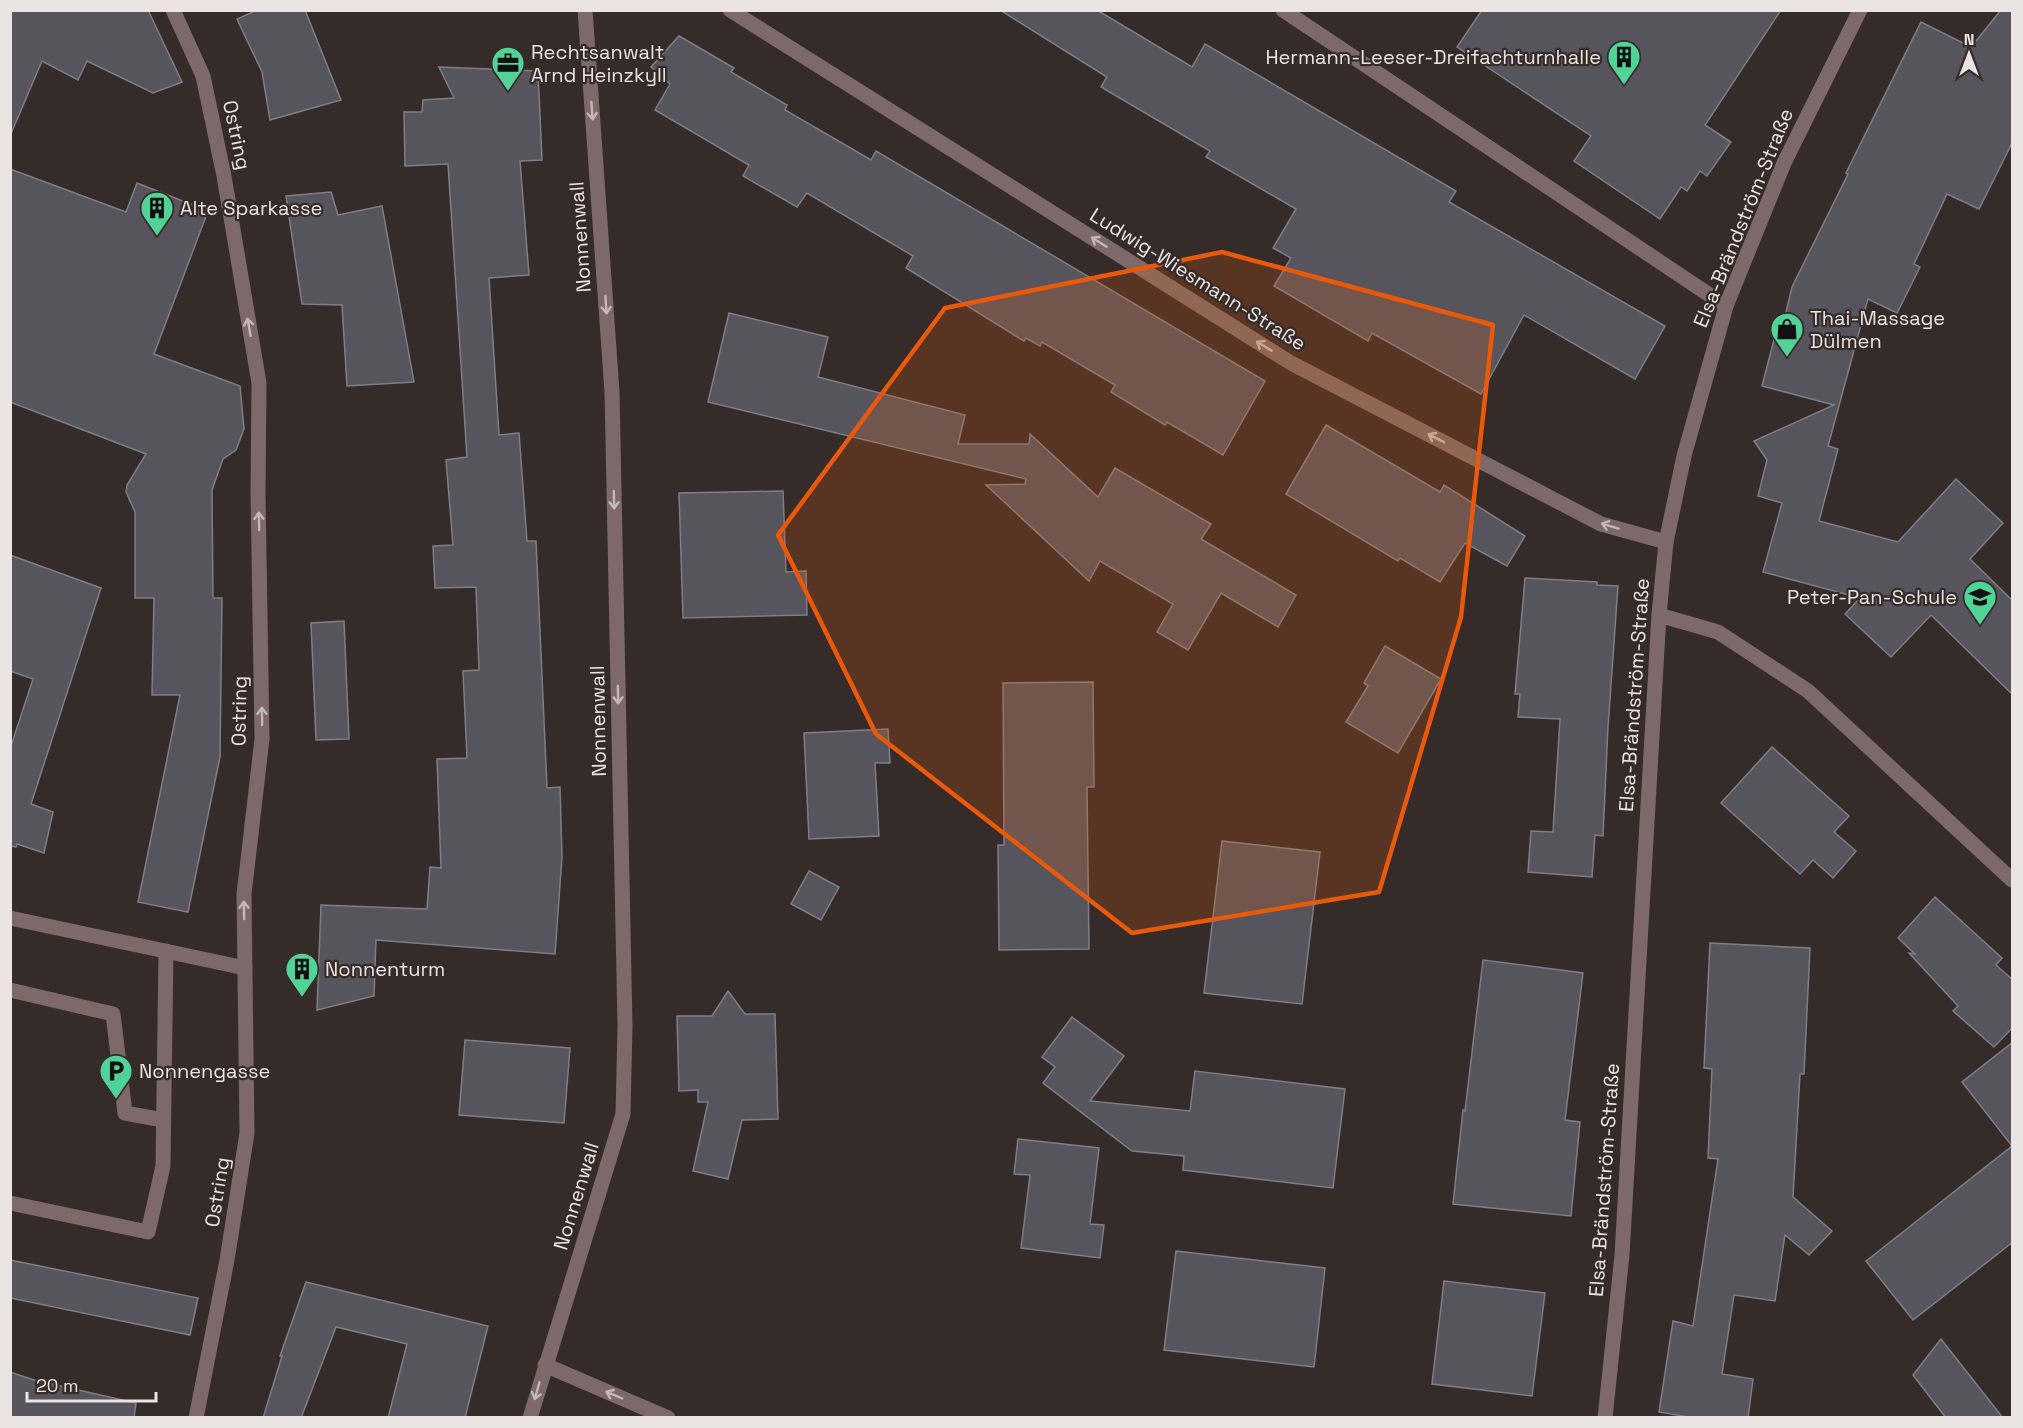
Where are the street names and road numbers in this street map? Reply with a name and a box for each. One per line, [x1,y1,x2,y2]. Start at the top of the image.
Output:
street label: Ostring [217,98,257,172]
street label: Elsa-Brändström-Straße [1687,105,1799,331]
street label: Nonnenwall [563,181,597,293]
street label: Ludwig-Wiesmann-Straße [1085,202,1311,356]
street label: Elsa-Brändström-Straße [1613,577,1655,813]
street label: Nonnenwall [584,665,612,777]
street label: Ostring [225,676,253,746]
street label: Elsa-Brändström-Straße [1583,1062,1625,1298]
street label: Nonnenwall [547,1139,605,1253]
street label: Ostring [199,1155,235,1229]

